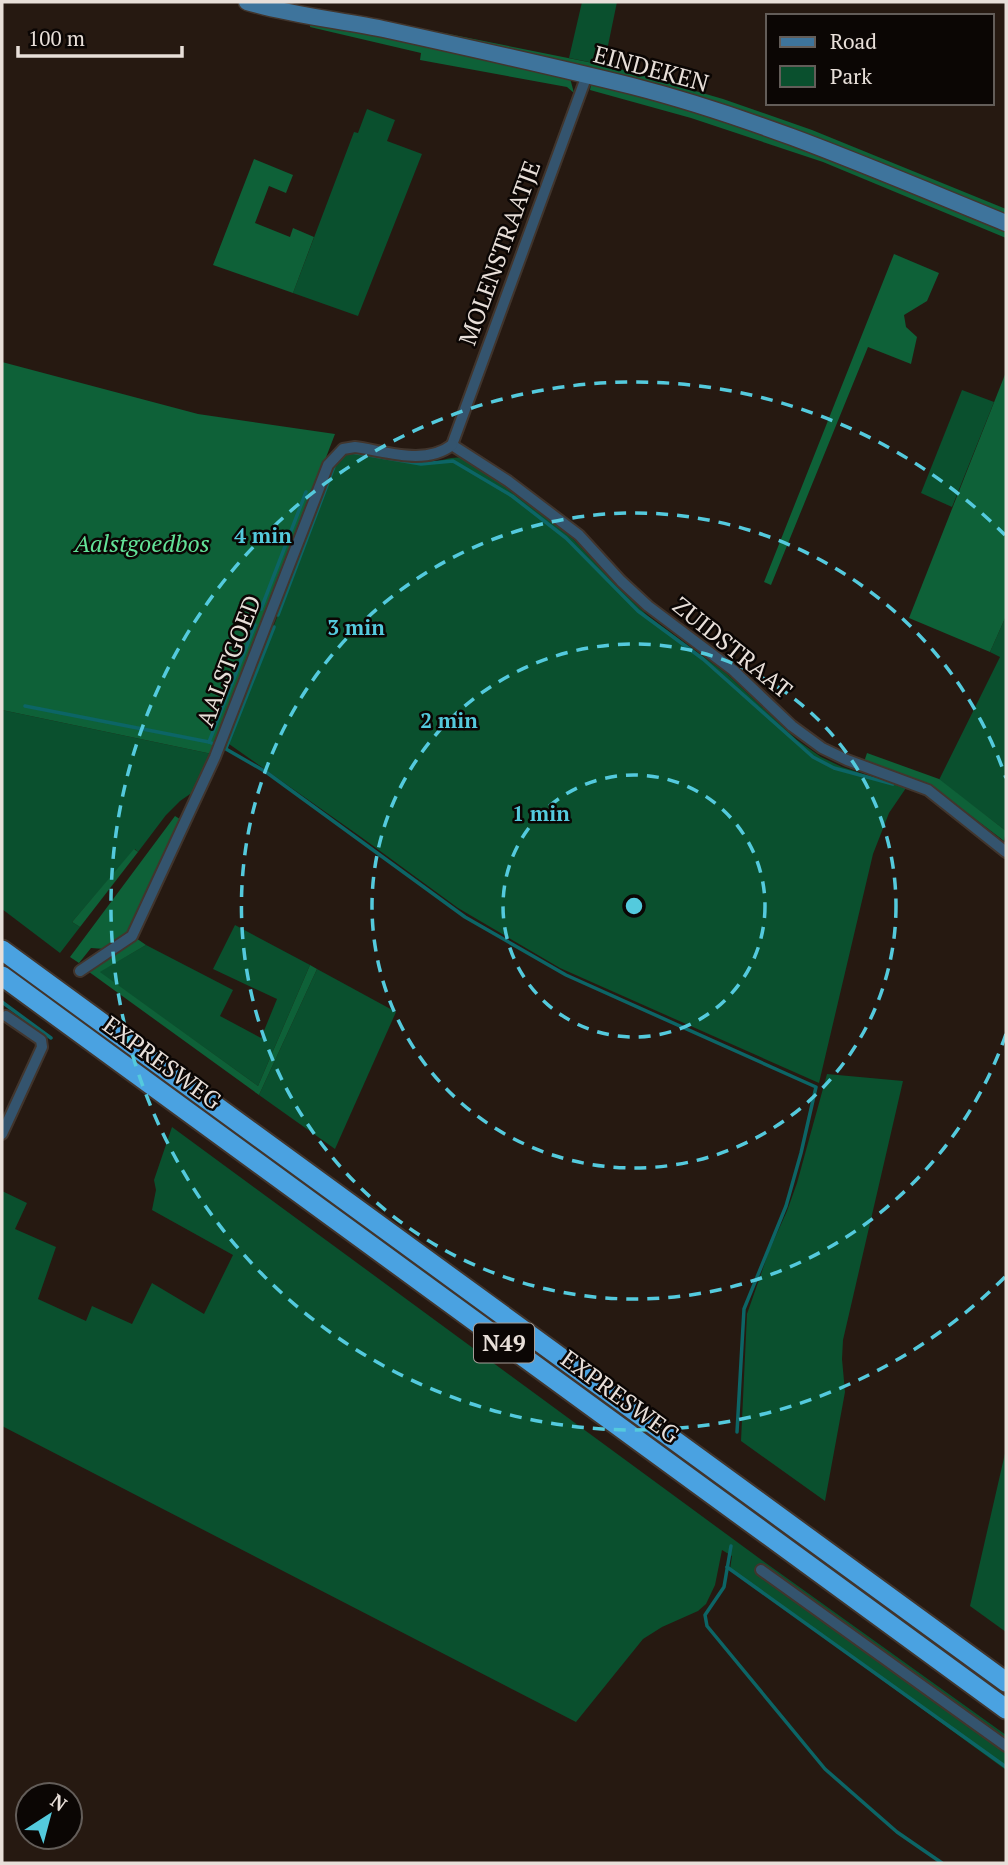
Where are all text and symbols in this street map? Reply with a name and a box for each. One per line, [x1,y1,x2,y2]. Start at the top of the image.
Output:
scale bar [18,14,182,58]
legend [766,14,994,105]
text: 100 m [28,24,85,52]
text: Road [830,27,877,55]
street label: EINDEKEN [590,37,712,99]
text: Park [830,62,872,90]
street label: MOLENSTRAATJE [451,156,547,349]
text: 4 min [234,521,292,549]
park label: Aalstgoedbos [72,527,210,559]
street label: ZUIDSTRAAT [666,589,799,705]
street label: AALSTGOED [188,590,268,731]
text: 3 min [327,613,385,641]
text: 2 min [420,706,478,734]
text: 1 min [512,799,570,827]
centre of rings [622,894,646,918]
street label: EXPRESWEG [97,1008,229,1116]
road number: N49 [474,1324,534,1362]
street label: EXPRESWEG [555,1342,687,1450]
north arrow [14,1781,84,1851]
text: N [46,1787,73,1817]

